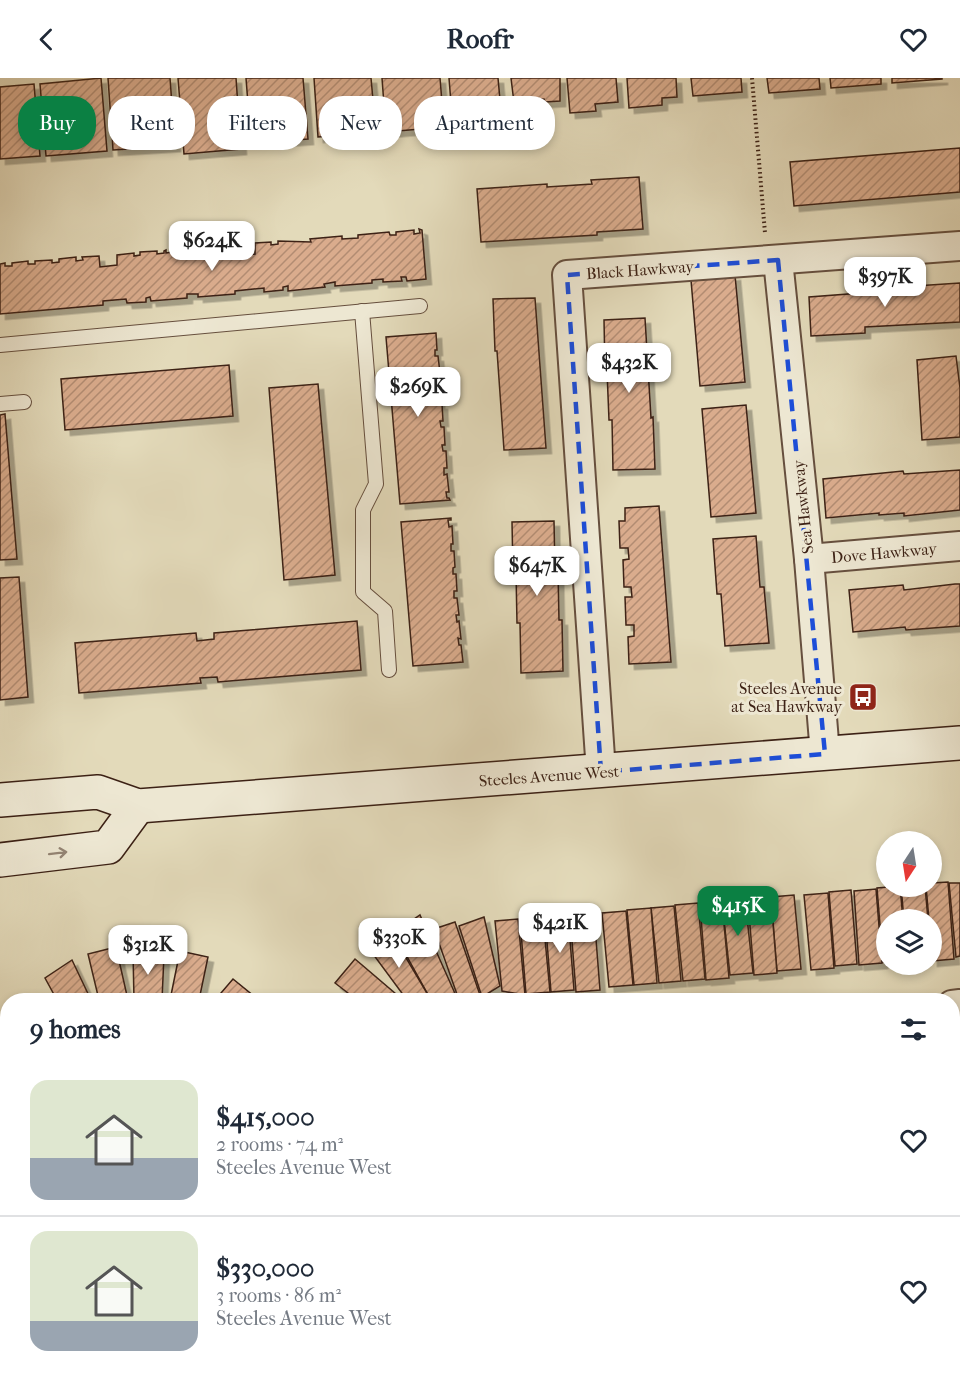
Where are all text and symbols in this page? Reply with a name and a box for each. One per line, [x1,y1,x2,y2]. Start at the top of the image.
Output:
icon: back [30,23,63,56]
text: Roofr [447,23,513,55]
icon: heart [897,23,930,56]
chip: Buy [18,96,96,150]
chip: Rent [108,96,195,150]
chip: Filters [207,96,307,150]
chip: New [319,96,402,150]
chip: Apartment [414,96,555,150]
pin: $624K [170,221,254,272]
text: $624K [183,229,241,252]
street label: Black Hawkway [585,257,695,283]
pin: $397K [843,257,927,308]
text: $397K [858,265,912,288]
pin: $432K [587,343,671,394]
text: $432K [601,351,657,374]
pin: $269K [376,367,460,418]
text: $269K [389,375,447,398]
street label: Sea Hawkway [789,459,817,555]
street label: Dove Hawkway [830,539,938,567]
pin: $647K [495,546,579,597]
text: $647K [508,554,566,577]
place label: Steeles Avenue at Sea Hawkway [731,679,842,716]
bus stop icon: Steeles Avenue at Sea Hawkway [847,681,879,713]
street label: Steeles Avenue West [478,762,620,790]
north arrow [876,831,942,897]
map controls [876,831,942,975]
one-way arrow [48,847,68,858]
pin: $415K [696,886,780,937]
text: $415K [711,894,765,917]
pin: $421K [518,903,602,954]
button: layers [876,909,942,975]
text: $421K [533,911,587,934]
pin: $330K [357,918,441,969]
pin: $312K [106,925,190,976]
text: $330K [373,926,426,949]
text: $312K [122,933,174,956]
icon: filters [897,1013,930,1046]
text: 9 homes [30,1014,121,1045]
text: $415,000 [216,1102,315,1133]
icon: home [78,1104,150,1176]
icon: heart [897,1124,930,1157]
text: 2 rooms · 74 m² [216,1133,343,1156]
text: Steeles Avenue West [216,1156,392,1179]
text: $330,000 [216,1253,314,1284]
icon: home [78,1255,150,1327]
icon: heart [897,1275,930,1308]
text: 3 rooms · 86 m² [216,1284,341,1307]
text: Steeles Avenue West [216,1307,392,1330]

